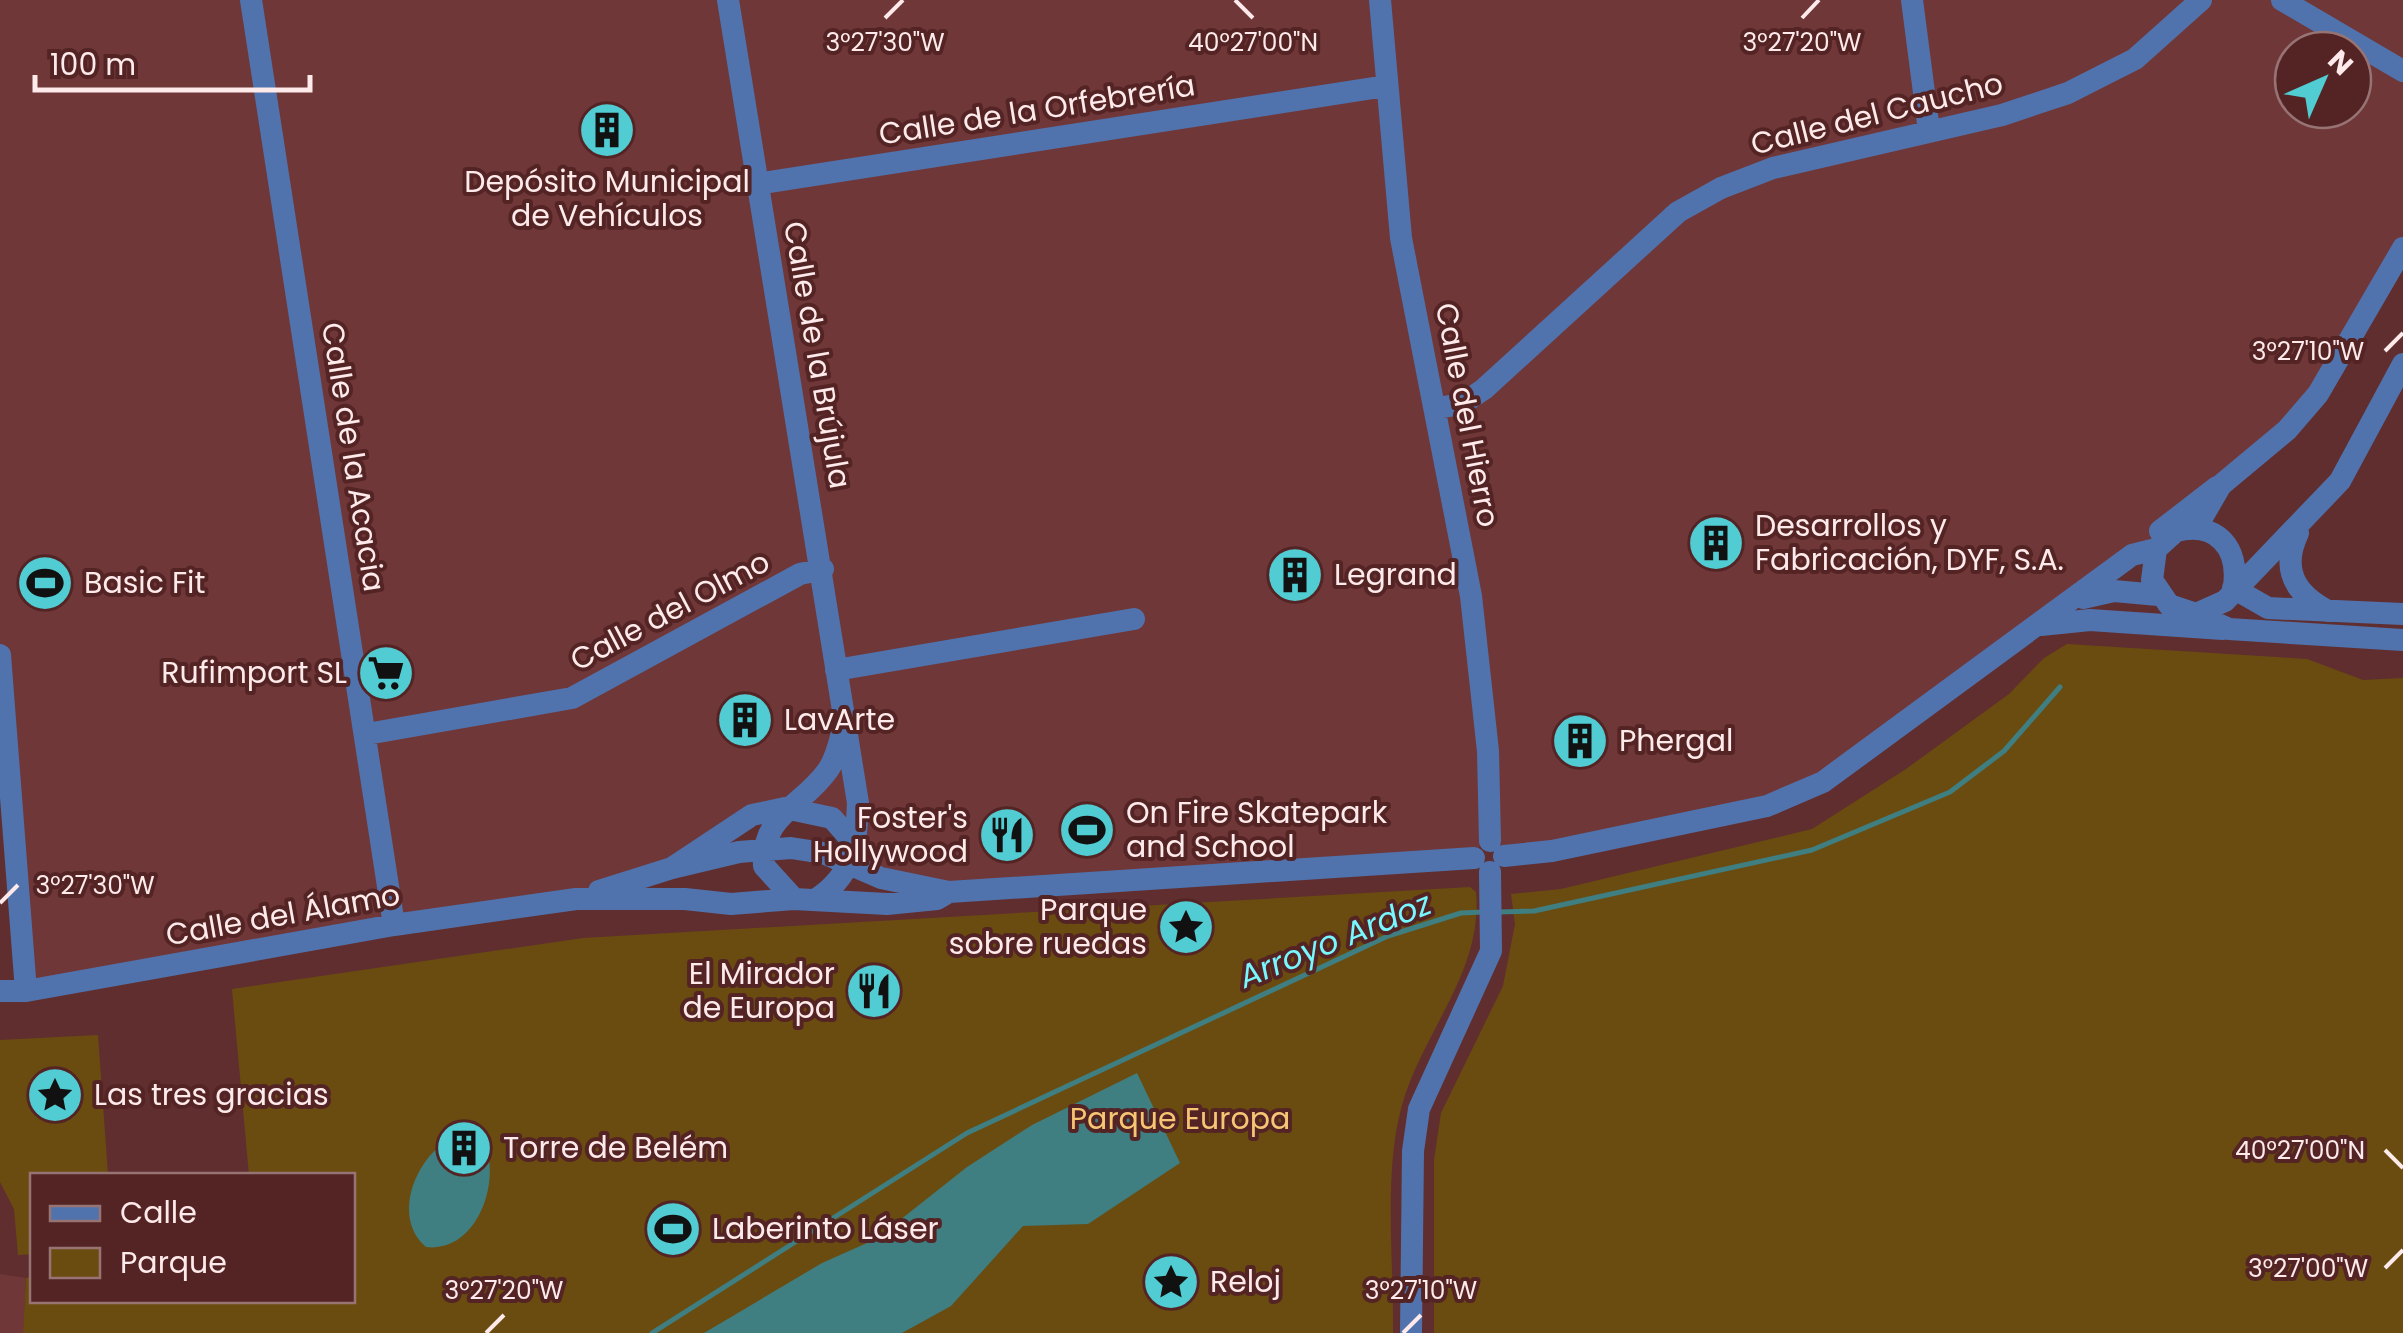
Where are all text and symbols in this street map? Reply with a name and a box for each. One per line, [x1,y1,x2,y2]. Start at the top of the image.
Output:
text: 3°27'30"W [825,25,945,60]
text: 40°27'00"N [1188,25,1318,60]
text: 3°27'20"W [1743,25,1861,60]
scale bar [35,30,310,92]
north arrow [2273,30,2373,130]
text: N [2319,41,2362,84]
text: 100 m [50,43,136,86]
street label: Calle del Caucho [1746,61,2007,166]
street label: Calle de la Orfebrería [876,63,1198,156]
building icon: Depósito Municipal de Vehículos [577,100,637,160]
place label: Depósito Municipal de Vehículos [464,160,750,237]
street label: Calle de la Brújula [773,218,862,492]
street label: Calle del Hierro [1425,299,1510,531]
street label: Calle de la Acacia [311,319,396,595]
text: 3°27'10"W [2252,334,2364,369]
place label: Desarrollos y Fabricación, DYF, S.A. [1755,504,2064,581]
building icon: Desarrollos y Fabricación, DYF, S.A. [1686,513,1746,573]
street label: Calle del Olmo [562,540,777,681]
building icon: Legrand [1265,545,1325,605]
sports icon: Basic Fit [15,553,75,613]
place label: Legrand [1334,553,1457,596]
place label: Basic Fit [84,561,205,604]
supermarket icon: Rufimport SL [356,643,416,703]
place label: Rufimport SL [161,651,347,694]
building icon: LavArte [715,690,775,750]
place label: LavArte [784,698,895,741]
building icon: Phergal [1550,711,1610,771]
place label: Phergal [1619,719,1733,762]
place label: On Fire Skatepark and School [1126,791,1388,868]
place label: Foster's Hollywood [813,796,968,873]
sports icon: On Fire Skatepark and School [1057,800,1117,860]
restaurant icon: Foster's Hollywood [977,805,1037,865]
text: 3°27'30"W [35,868,155,903]
street label: Calle del Álamo [162,873,403,956]
water label: Arroyo Ardoz [1231,880,1438,999]
place label: Parque sobre ruedas [949,888,1147,965]
place icon: Parque sobre ruedas [1156,897,1216,957]
place label: El Mirador de Europa [683,952,835,1029]
restaurant icon: El Mirador de Europa [844,961,904,1021]
place icon: Las tres gracias [25,1065,85,1125]
place label: Las tres gracias [94,1073,329,1116]
park label: Parque Europa [1070,1097,1290,1140]
building icon: Torre de Belém [434,1118,494,1178]
place label: Torre de Belém [503,1126,728,1169]
text: 40°27'00"N [2235,1133,2365,1168]
legend [30,1173,355,1303]
text: Calle [120,1191,197,1234]
sports icon: Laberinto Láser [643,1199,703,1259]
place label: Laberinto Láser [712,1207,939,1250]
text: Parque [120,1241,227,1284]
text: 3°27'00"W [2248,1251,2368,1286]
place icon: Reloj [1141,1252,1201,1312]
place label: Reloj [1210,1260,1281,1303]
text: 3°27'20"W [445,1273,563,1308]
text: 3°27'10"W [1365,1273,1477,1308]

